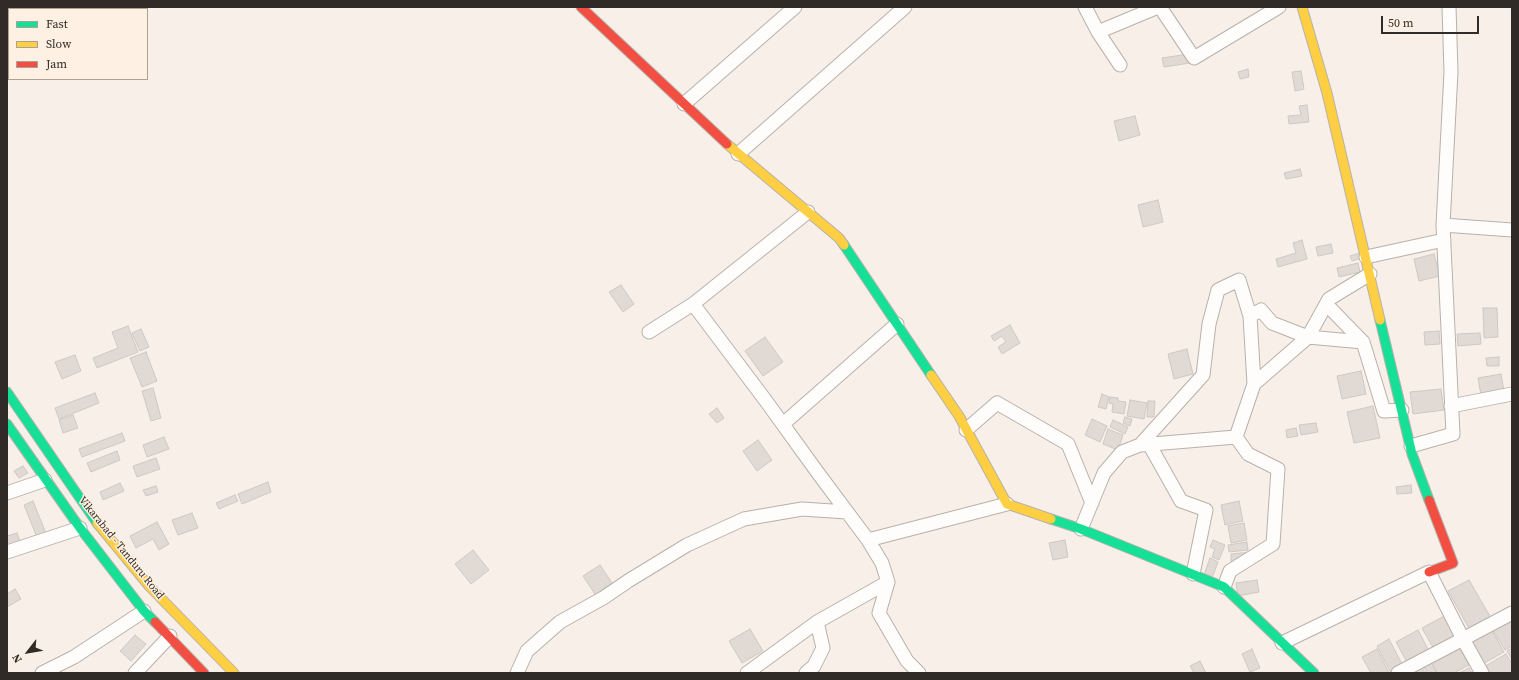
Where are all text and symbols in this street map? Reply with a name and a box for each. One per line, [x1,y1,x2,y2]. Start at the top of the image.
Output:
legend [8,8,148,80]
scale bar [1383,8,1481,34]
text: 50 m [1388,15,1414,31]
text: Fast [46,16,68,32]
text: Slow [46,36,71,52]
text: Jam [46,56,67,72]
street label: Vikarabad - Tanduru Road [76,494,166,602]
north arrow [8,632,48,672]
text: N [9,651,26,666]

